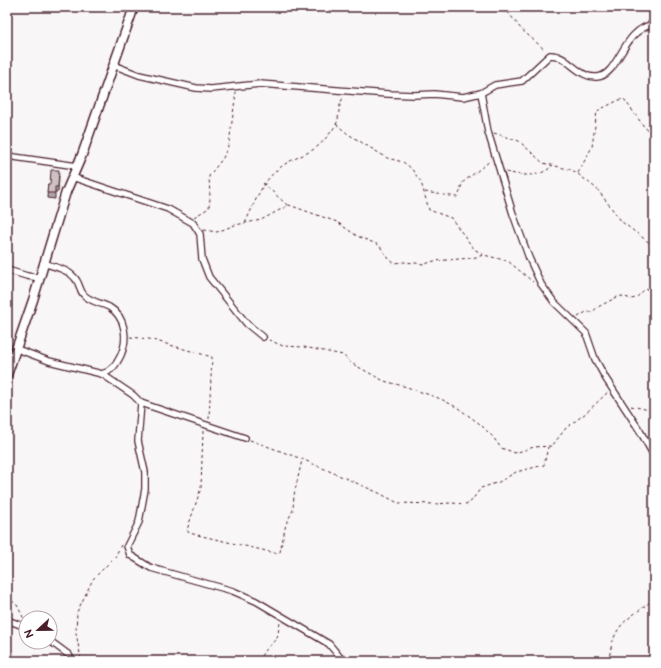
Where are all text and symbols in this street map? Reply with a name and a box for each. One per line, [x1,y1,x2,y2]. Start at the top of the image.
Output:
north arrow [18,610,58,650]
text: N [22,627,37,640]

